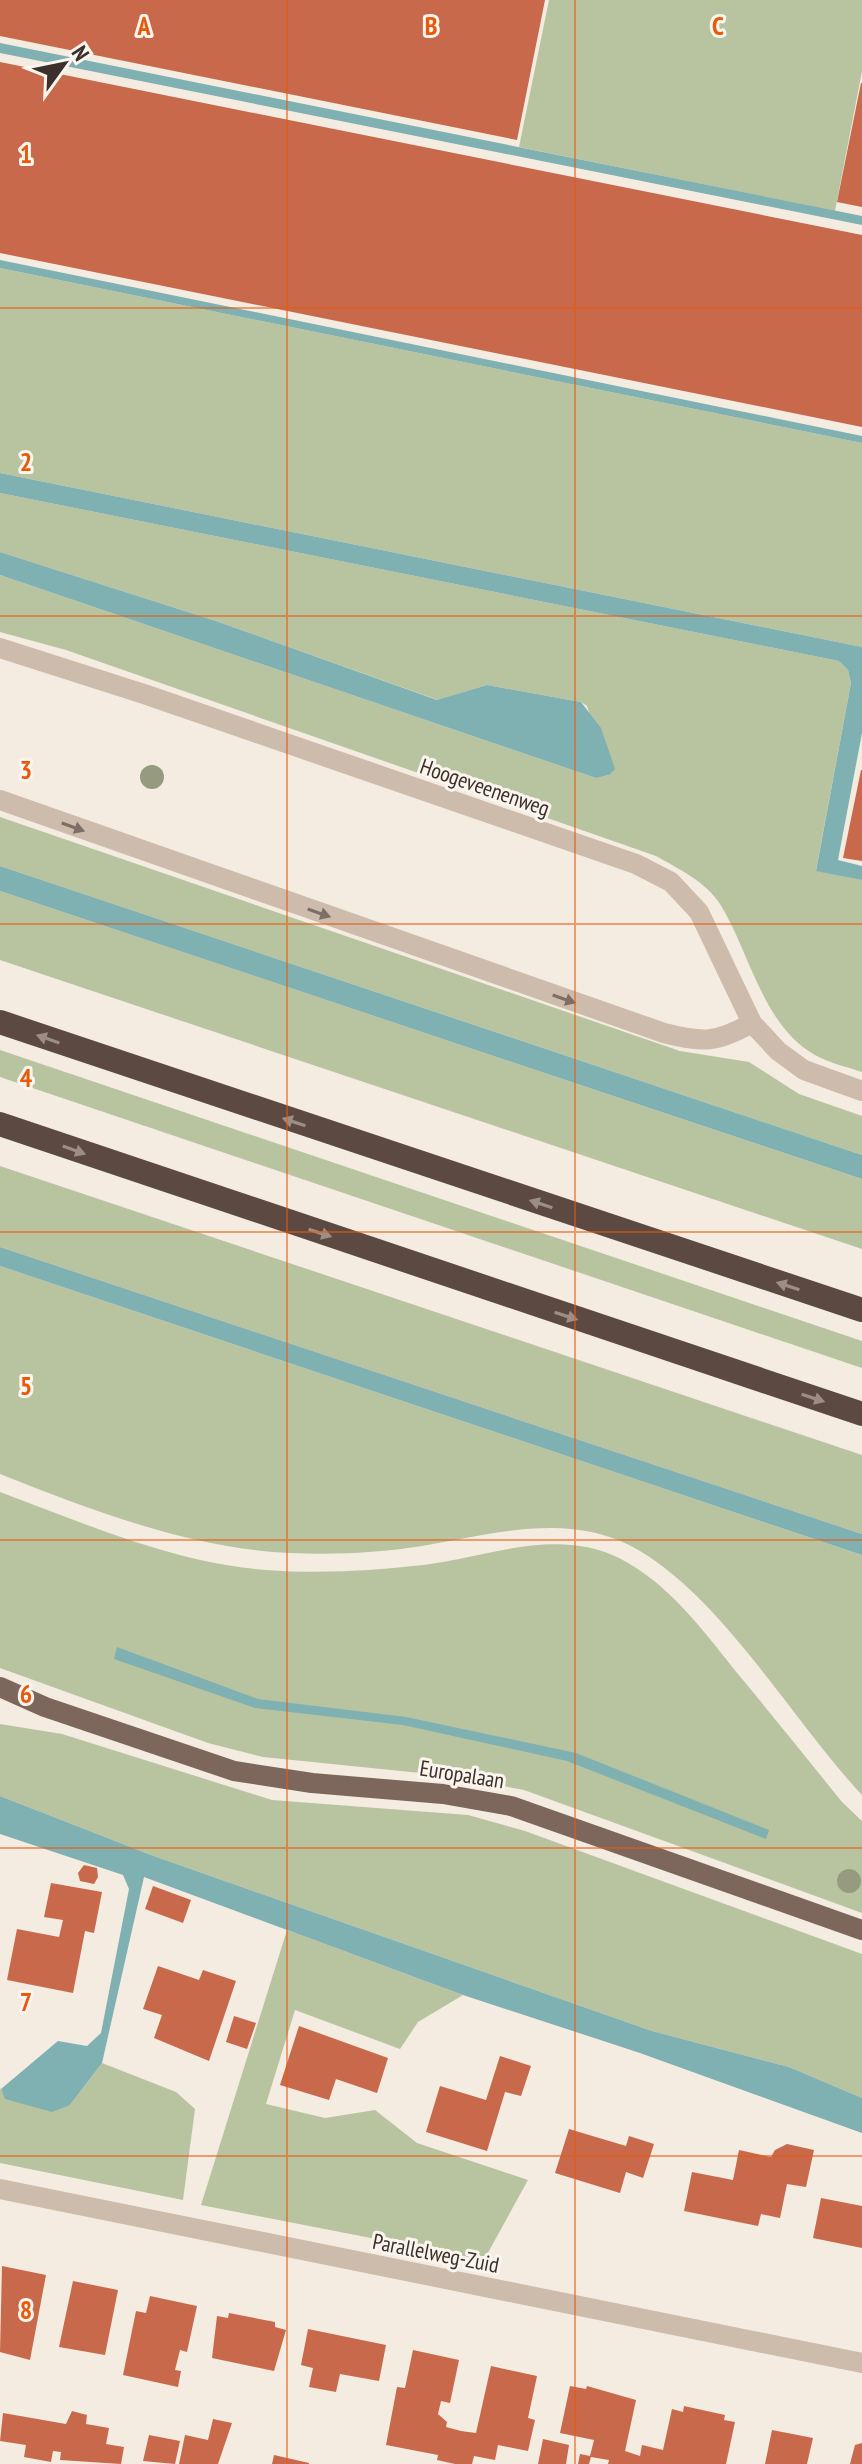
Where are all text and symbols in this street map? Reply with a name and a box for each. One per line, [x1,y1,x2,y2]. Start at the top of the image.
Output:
text: A [136,9,151,42]
text: B [425,9,438,42]
text: C [712,9,724,42]
north arrow [24,24,104,104]
text: N [66,40,96,66]
text: 1 [20,137,32,170]
text: 2 [20,445,32,478]
street label: Hoogeveenenweg [417,752,553,822]
text: 3 [20,753,32,786]
one-way arrow [61,821,85,834]
one-way arrow [307,908,331,920]
one-way arrow [552,993,576,1005]
one-way arrow [36,1032,60,1044]
text: 4 [20,1061,33,1094]
one-way arrow [282,1115,306,1128]
one-way arrow [62,1145,86,1157]
one-way arrow [529,1197,553,1209]
one-way arrow [308,1228,332,1240]
one-way arrow [776,1279,800,1291]
one-way arrow [555,1310,579,1322]
text: 5 [20,1369,32,1402]
one-way arrow [801,1392,825,1405]
text: 6 [20,1677,32,1710]
street label: Europalaan [418,1754,506,1794]
text: 7 [20,1985,32,2018]
street label: Parallelweg-Zuid [370,2227,502,2279]
text: 8 [20,2293,32,2326]

